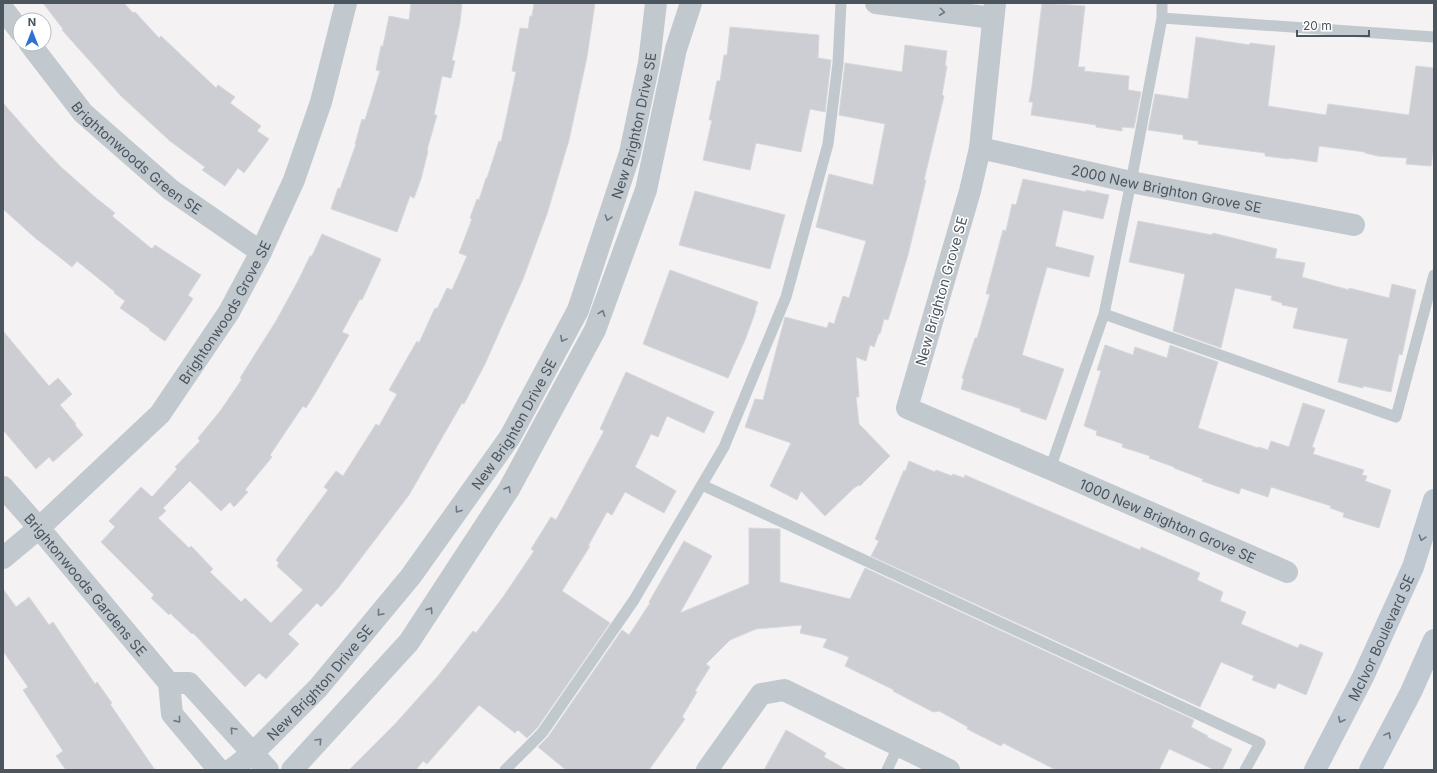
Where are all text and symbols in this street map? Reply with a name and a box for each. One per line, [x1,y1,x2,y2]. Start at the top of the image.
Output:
one-way arrow [939,7,945,16]
north arrow [12,12,52,52]
scale bar [1297,12,1369,38]
text: N [28,15,36,29]
text: 20 m [1303,18,1332,33]
street label: New Brighton Drive SE [607,51,659,201]
street label: Brightonwoods Green SE [68,98,205,217]
street label: 2000 New Brighton Grove SE [1070,160,1263,216]
one-way arrow [604,214,613,221]
street label: New Brighton Grove SE [912,214,970,368]
street label: Brightonwoods Grove SE [175,237,274,387]
one-way arrow [597,309,605,316]
one-way arrow [560,335,567,343]
street label: New Brighton Drive SE [467,355,559,492]
street label: 1000 New Brighton Grove SE [1077,474,1259,566]
one-way arrow [503,486,511,493]
one-way arrow [456,505,463,512]
street label: Brightonwoods Gardens SE [21,510,151,659]
one-way arrow [1418,534,1427,541]
street label: McIvor Boulevard SE [1344,571,1417,703]
one-way arrow [425,607,433,614]
one-way arrow [377,609,384,616]
street label: New Brighton Drive SE [263,621,376,743]
one-way arrow [173,716,180,723]
one-way arrow [1338,716,1346,723]
one-way arrow [231,728,238,735]
one-way arrow [1384,732,1391,740]
one-way arrow [314,739,321,746]

